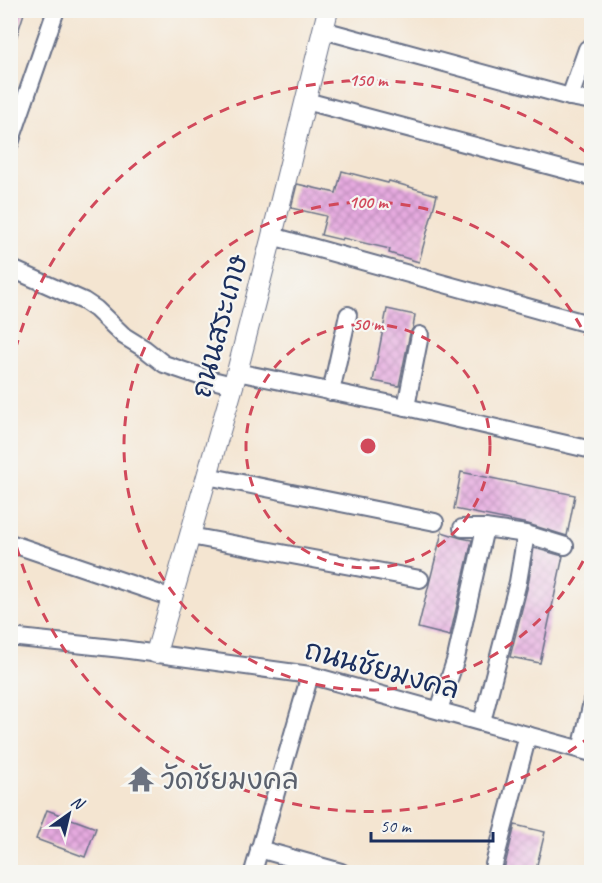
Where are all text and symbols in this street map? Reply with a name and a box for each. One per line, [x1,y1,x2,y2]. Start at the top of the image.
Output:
text: 150 m [349,69,389,91]
text: 100 m [349,191,389,213]
street label: ถนนสระเกษ [183,250,255,401]
text: 50 m [353,313,385,335]
centre of rings [358,436,378,456]
street label: ถนนชัยมงคล [301,632,463,706]
place label: วัดชัยมงคล [161,762,299,797]
temple icon: วัดชัยมงคล [126,764,156,794]
north arrow [39,784,99,844]
text: N [67,791,89,815]
scale bar [371,805,492,843]
text: 50 m [380,815,413,837]

